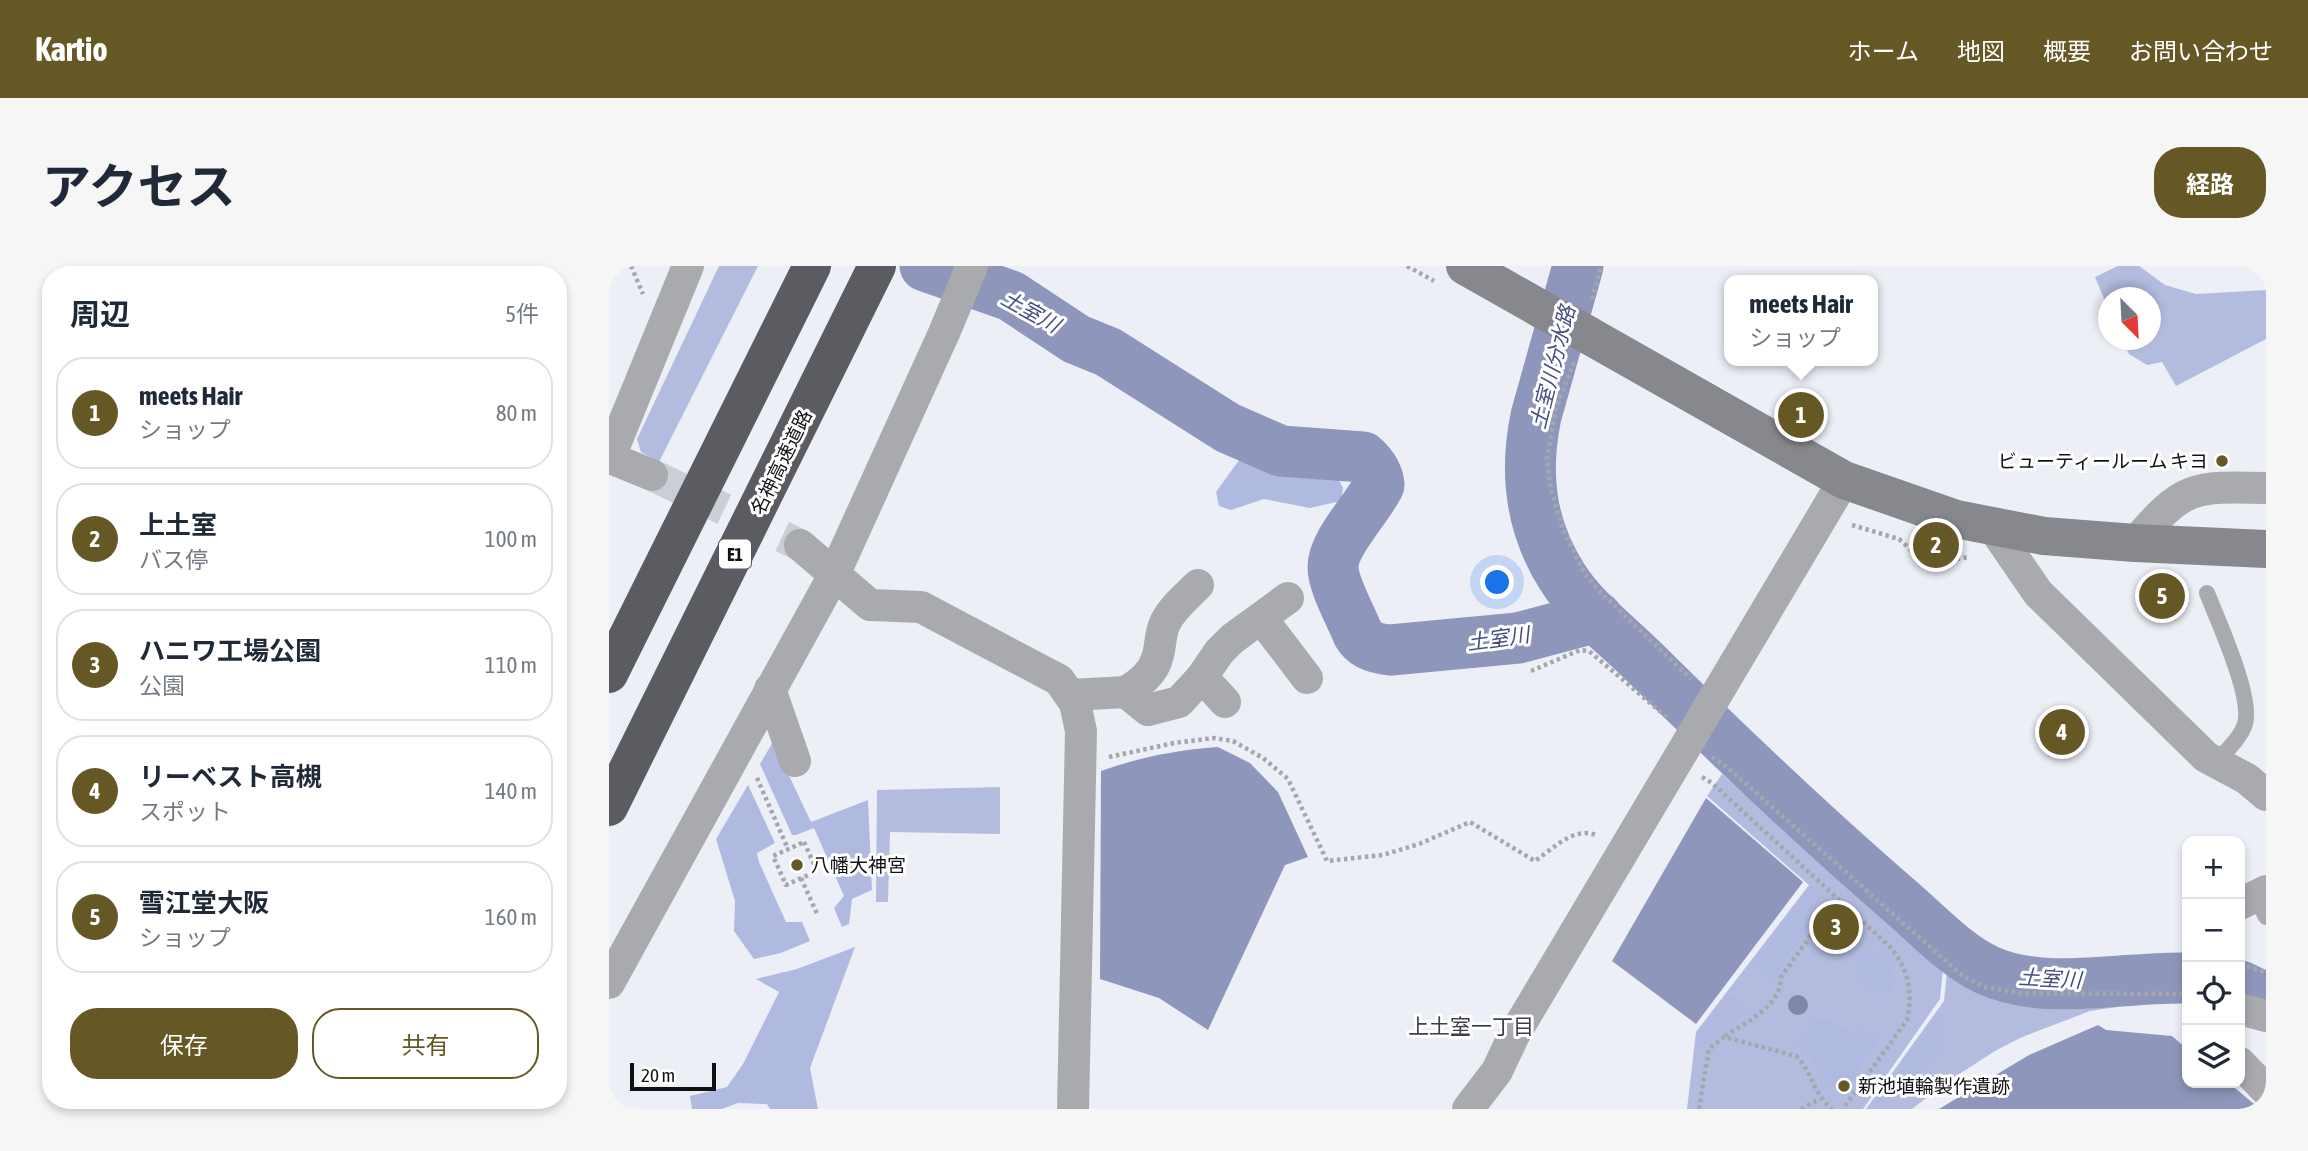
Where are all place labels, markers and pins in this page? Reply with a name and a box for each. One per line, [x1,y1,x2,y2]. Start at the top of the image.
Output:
pin: 1 [1778,389,1824,441]
place label: ビューティールーム キヨ [1998,450,2208,472]
marker: ビューティールーム キヨ [2214,453,2230,469]
pin: 2 [1913,519,1959,571]
pin: 5 [2139,570,2185,622]
pin: 4 [2039,706,2085,758]
place label: 八幡大神宮 [811,854,906,876]
marker: 八幡大神宮 [789,857,805,873]
pin: 3 [1813,901,1859,953]
place label: 新池埴輪製作遺跡 [1858,1075,2010,1097]
marker: 新池埴輪製作遺跡 [1836,1078,1852,1094]

